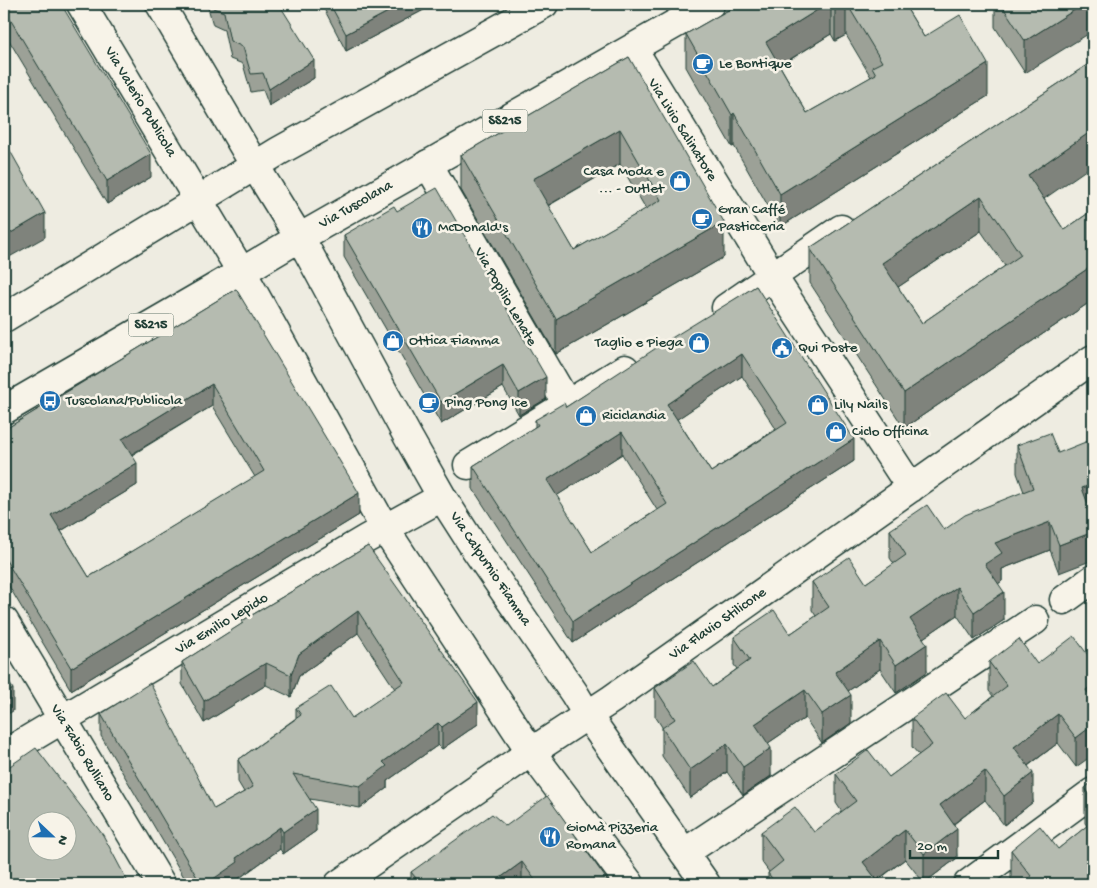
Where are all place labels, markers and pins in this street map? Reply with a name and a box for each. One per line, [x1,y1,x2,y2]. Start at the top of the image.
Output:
cafe icon: Le Bontique [691,52,715,76]
place label: Le Bontique [719,55,792,73]
place label: Casa Moda e ... - Outlet [584,163,666,198]
shop icon: Casa Moda e ... - Outlet [668,169,692,193]
place label: Gran Caffé Pasticceria [717,201,785,236]
cafe icon: Gran Caffé Pasticceria [690,207,714,231]
restaurant icon: McDonald's [410,216,434,240]
place label: McDonald's [438,219,508,237]
shop icon: Ottica Fiamma [381,329,405,353]
shop icon: Taglio e Piega [687,331,711,355]
place label: Ottica Fiamma [409,332,500,350]
place label: Taglio e Piega [594,334,684,352]
public building icon: Qui Poste [770,336,794,360]
place label: Qui Poste [798,339,858,357]
bus stop icon: Tuscolana/Publicola [38,389,62,413]
cafe icon: Ping Pong Ice [417,391,441,415]
place label: Tuscolana/Publicola [65,392,183,410]
shop icon: Lily Nails [806,393,830,417]
place label: Ping Pong Ice [444,394,528,412]
place label: Lily Nails [834,396,888,414]
shop icon: Riciclandia [574,404,598,428]
place label: Riciclandia [602,407,666,425]
shop icon: Ciclo Officina [824,420,848,444]
place label: Ciclo Officina [852,423,929,441]
place label: GioMà Pizzeria Romana [566,819,659,854]
restaurant icon: GioMà Pizzeria Romana [538,825,562,849]

